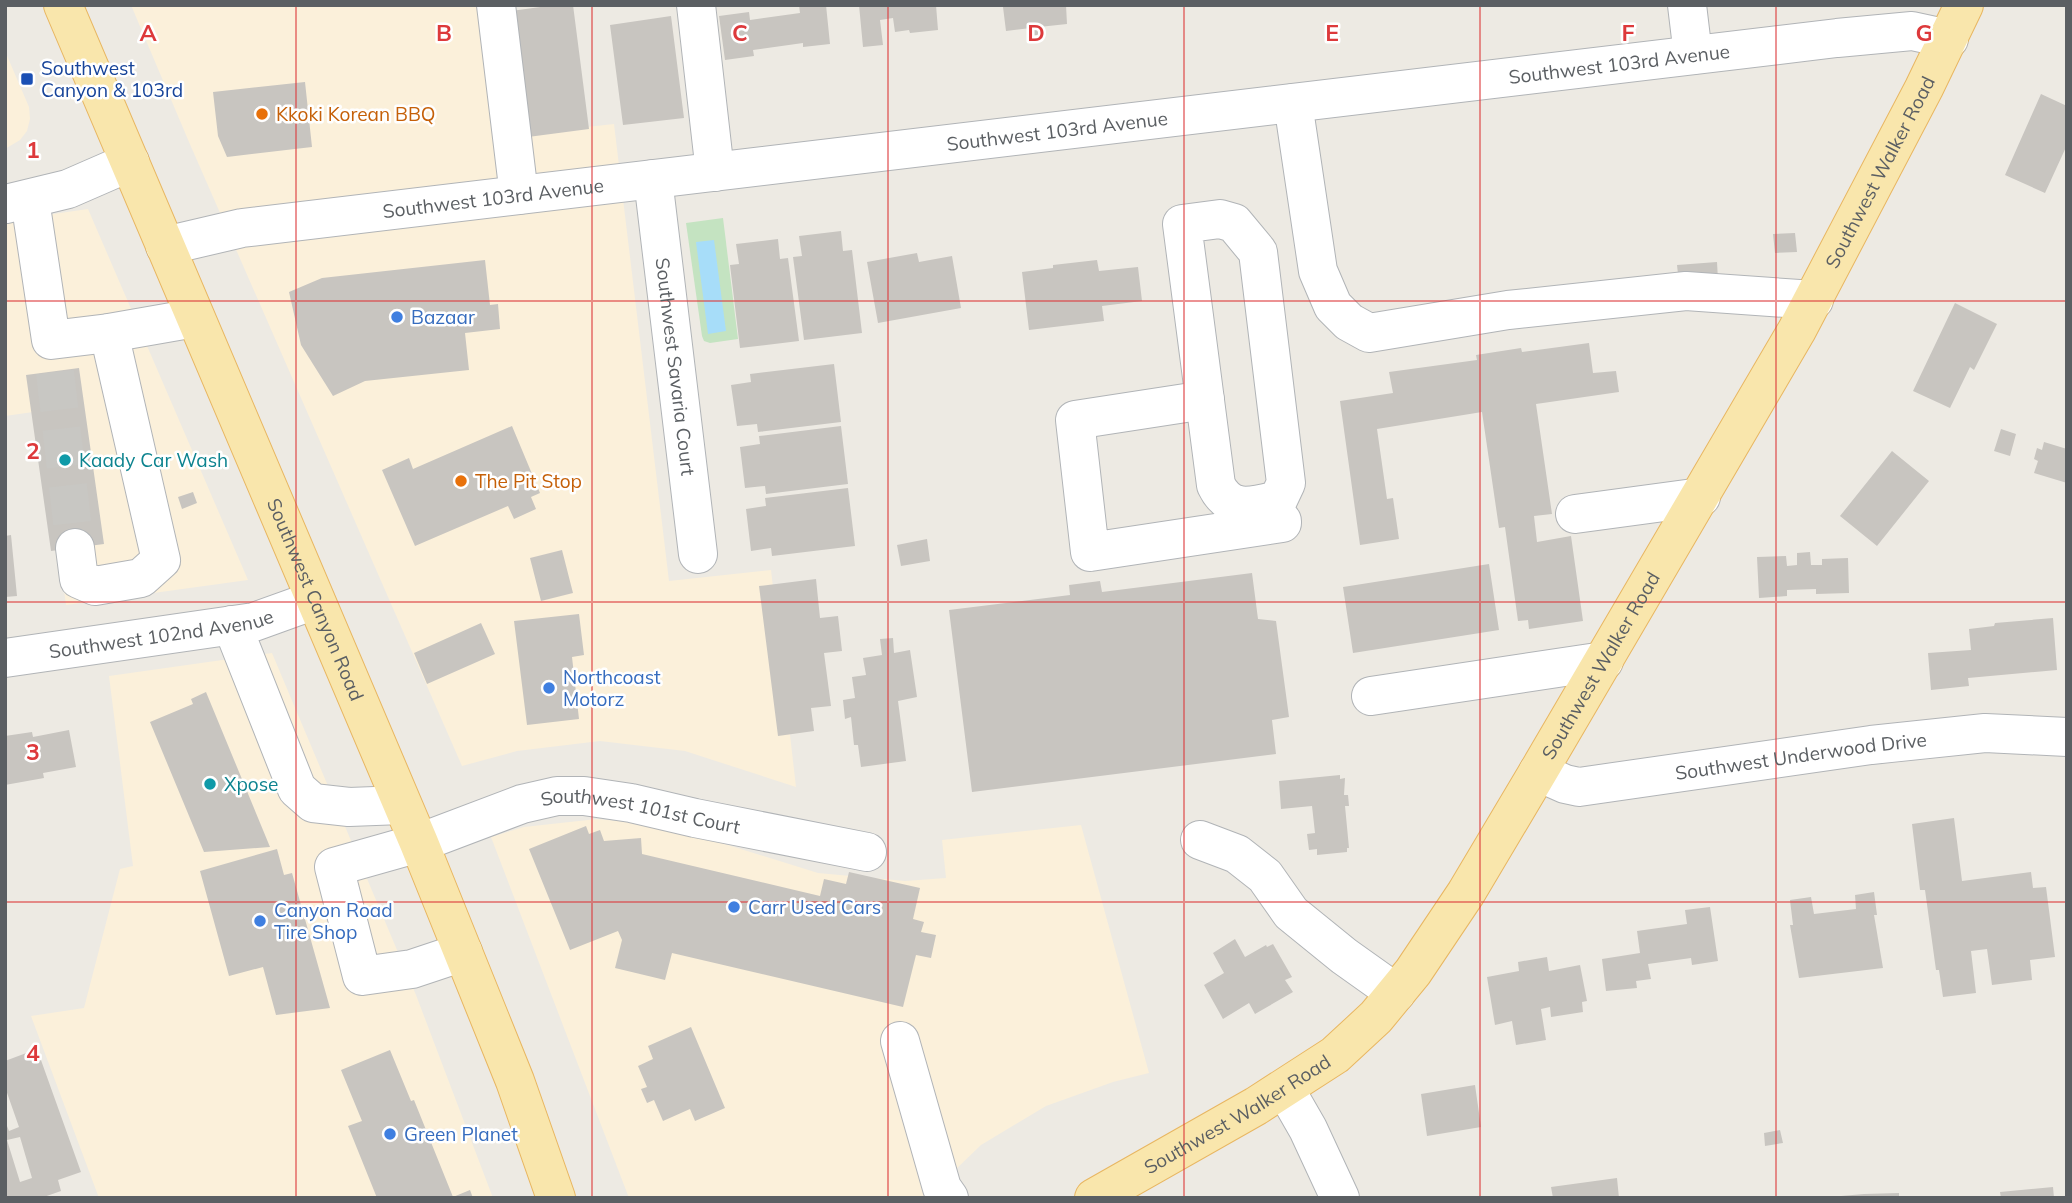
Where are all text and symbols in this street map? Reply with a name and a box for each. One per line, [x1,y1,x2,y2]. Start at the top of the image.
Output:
text: A [139,18,157,47]
text: B [436,18,452,47]
text: C [732,18,748,47]
text: D [1027,18,1045,47]
text: E [1325,18,1339,47]
text: F [1621,18,1635,47]
text: G [1915,18,1933,47]
street label: Southwest 103rd Avenue [1507,39,1731,89]
place label: Southwest Canyon & 103rd [41,56,183,102]
marker: Southwest Canyon & 103rd [19,71,35,87]
street label: Southwest Walker Road [1820,72,1940,272]
place label: Kkoki Korean BBQ [276,102,436,126]
marker: Kkoki Korean BBQ [254,106,270,122]
street label: Southwest 103rd Avenue [945,106,1169,156]
text: 1 [26,135,40,164]
street label: Southwest 103rd Avenue [381,173,605,223]
street label: Southwest Savaria Court [651,256,701,477]
place label: Bazaar [411,305,475,329]
marker: Bazaar [389,309,405,325]
text: 2 [26,436,40,465]
place label: Kaady Car Wash [79,448,228,472]
marker: Kaady Car Wash [57,452,73,468]
place label: The Pit Stop [475,469,582,493]
marker: The Pit Stop [453,473,469,489]
street label: Southwest Canyon Road [262,495,369,704]
street label: Southwest Walker Road [1536,567,1665,764]
street label: Southwest 102nd Avenue [47,604,277,664]
place label: Northcoast Motorz [563,665,661,711]
marker: Northcoast Motorz [541,680,557,696]
street label: Southwest Underwood Drive [1674,727,1928,785]
text: 3 [26,737,40,766]
place label: Xpose [224,772,278,796]
marker: Xpose [202,776,218,792]
street label: Southwest 101st Court [538,784,743,839]
place label: Carr Used Cars [748,895,881,919]
place label: Canyon Road Tire Shop [274,898,393,944]
marker: Carr Used Cars [726,899,742,915]
marker: Canyon Road Tire Shop [252,913,268,929]
text: 4 [26,1038,40,1067]
street label: Southwest Walker Road [1140,1049,1335,1179]
place label: Green Planet [404,1122,518,1146]
marker: Green Planet [382,1126,398,1142]

